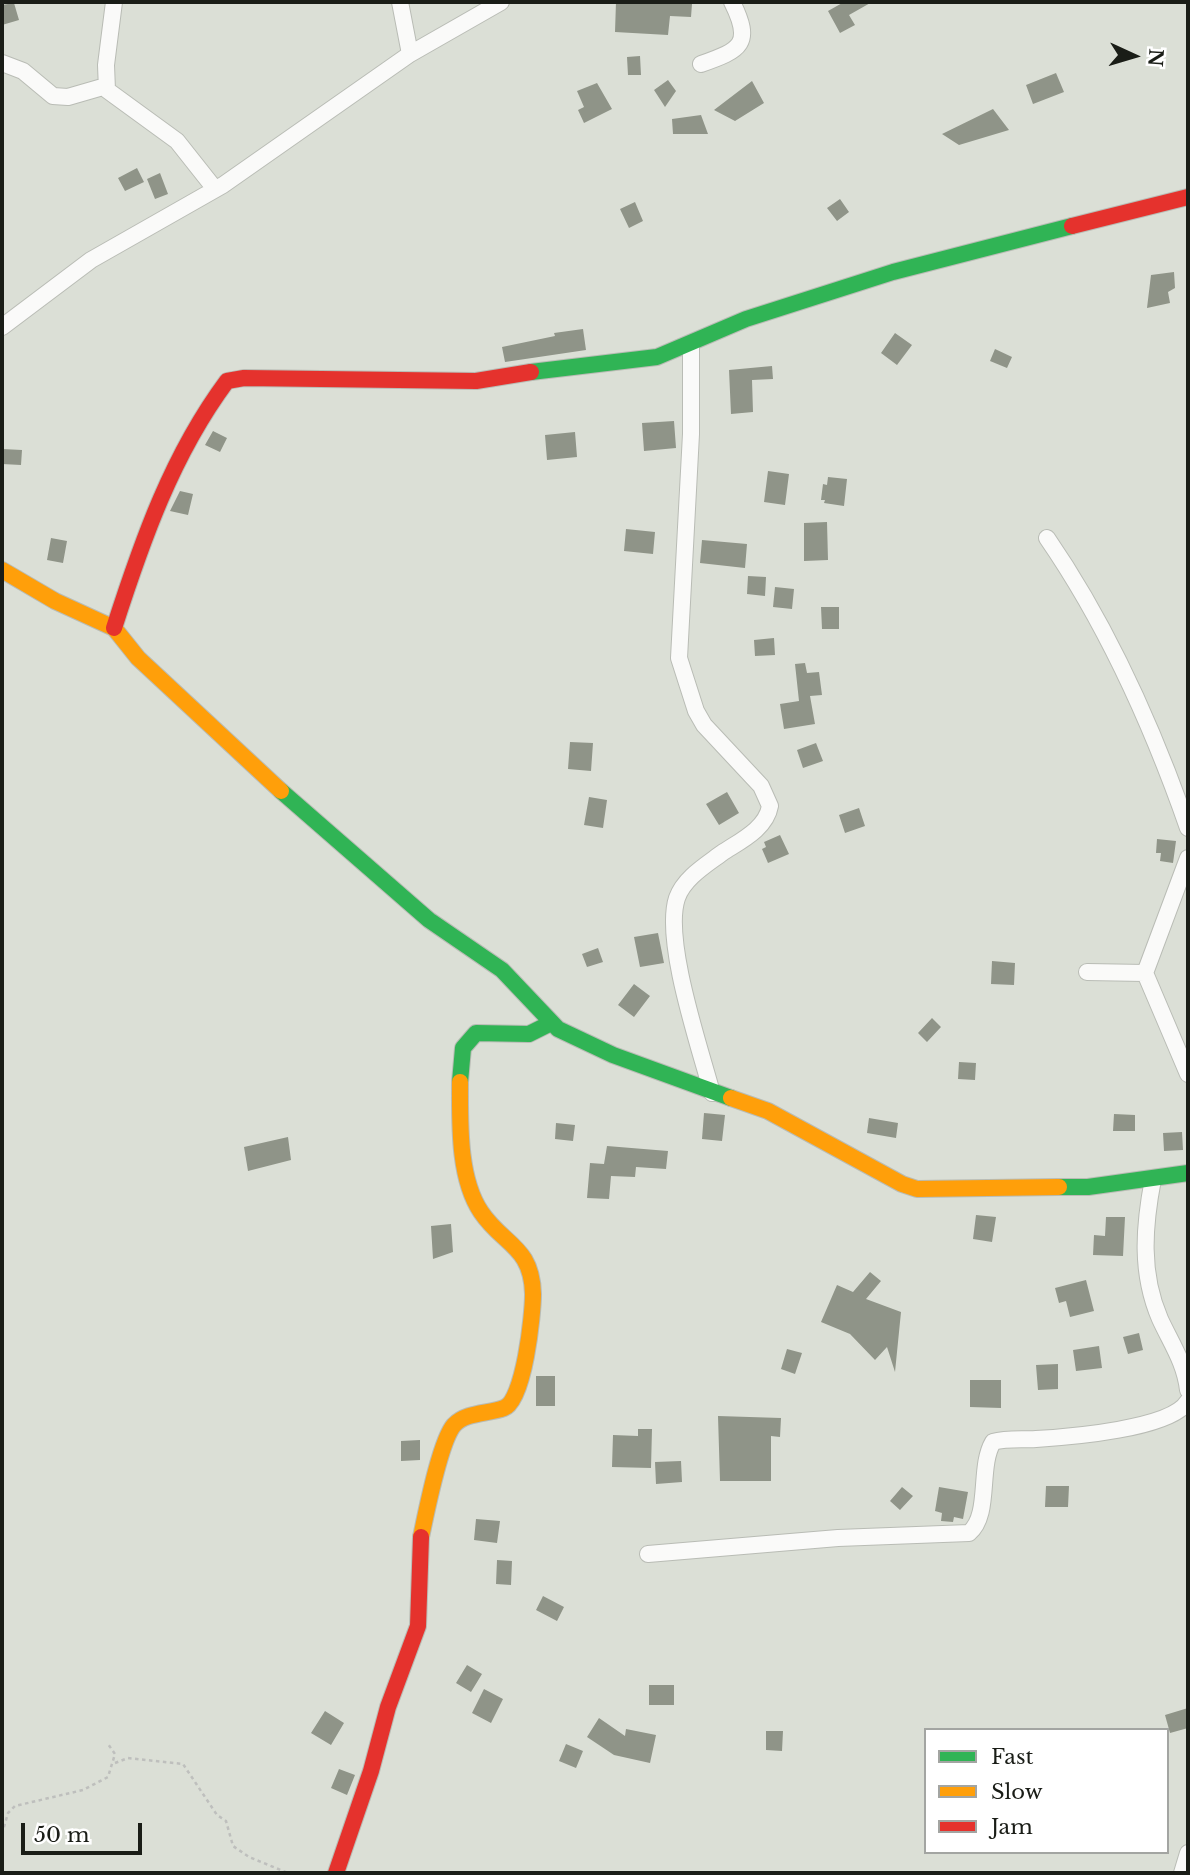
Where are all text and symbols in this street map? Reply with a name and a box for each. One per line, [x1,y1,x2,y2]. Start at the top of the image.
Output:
north arrow [1099,21,1169,91]
text: N [1143,48,1168,67]
legend [924,1728,1169,1854]
text: Fast [991,1744,1033,1770]
text: Slow [991,1779,1043,1805]
scale bar [24,1808,145,1852]
text: Jam [991,1814,1033,1840]
text: 50 m [34,1822,89,1848]

